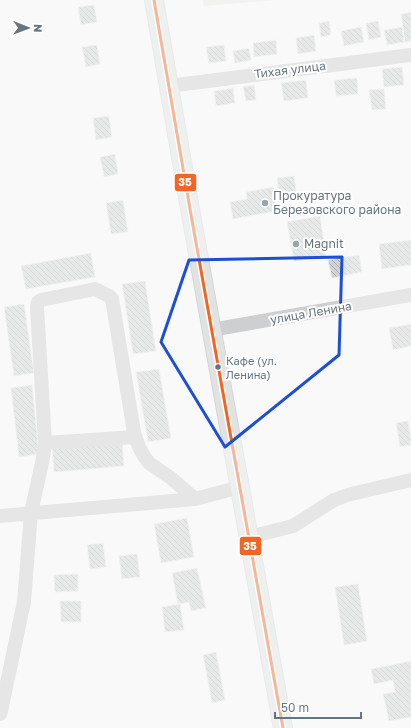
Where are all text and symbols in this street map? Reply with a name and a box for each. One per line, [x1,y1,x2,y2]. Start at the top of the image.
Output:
north arrow [8,8,48,48]
text: N [32,24,45,32]
street label: Тихая улица [253,58,327,81]
line badge: 35 [174,173,197,192]
text: 35 [178,175,192,188]
place label: Прокуратура Березовского района [273,188,401,217]
marker: Прокуратура Березовского района [260,198,270,208]
place label: Magnit [304,236,344,251]
marker: Magnit [291,239,301,249]
street label: улица Ленина [269,298,353,327]
place label: Кафе (ул. Ленина) [226,354,277,381]
marker: Кафе (ул. Ленина) [213,362,223,372]
line badge: 35 [239,536,262,556]
text: 35 [243,539,257,552]
scale bar [275,694,361,720]
text: 50 m [281,700,309,715]

